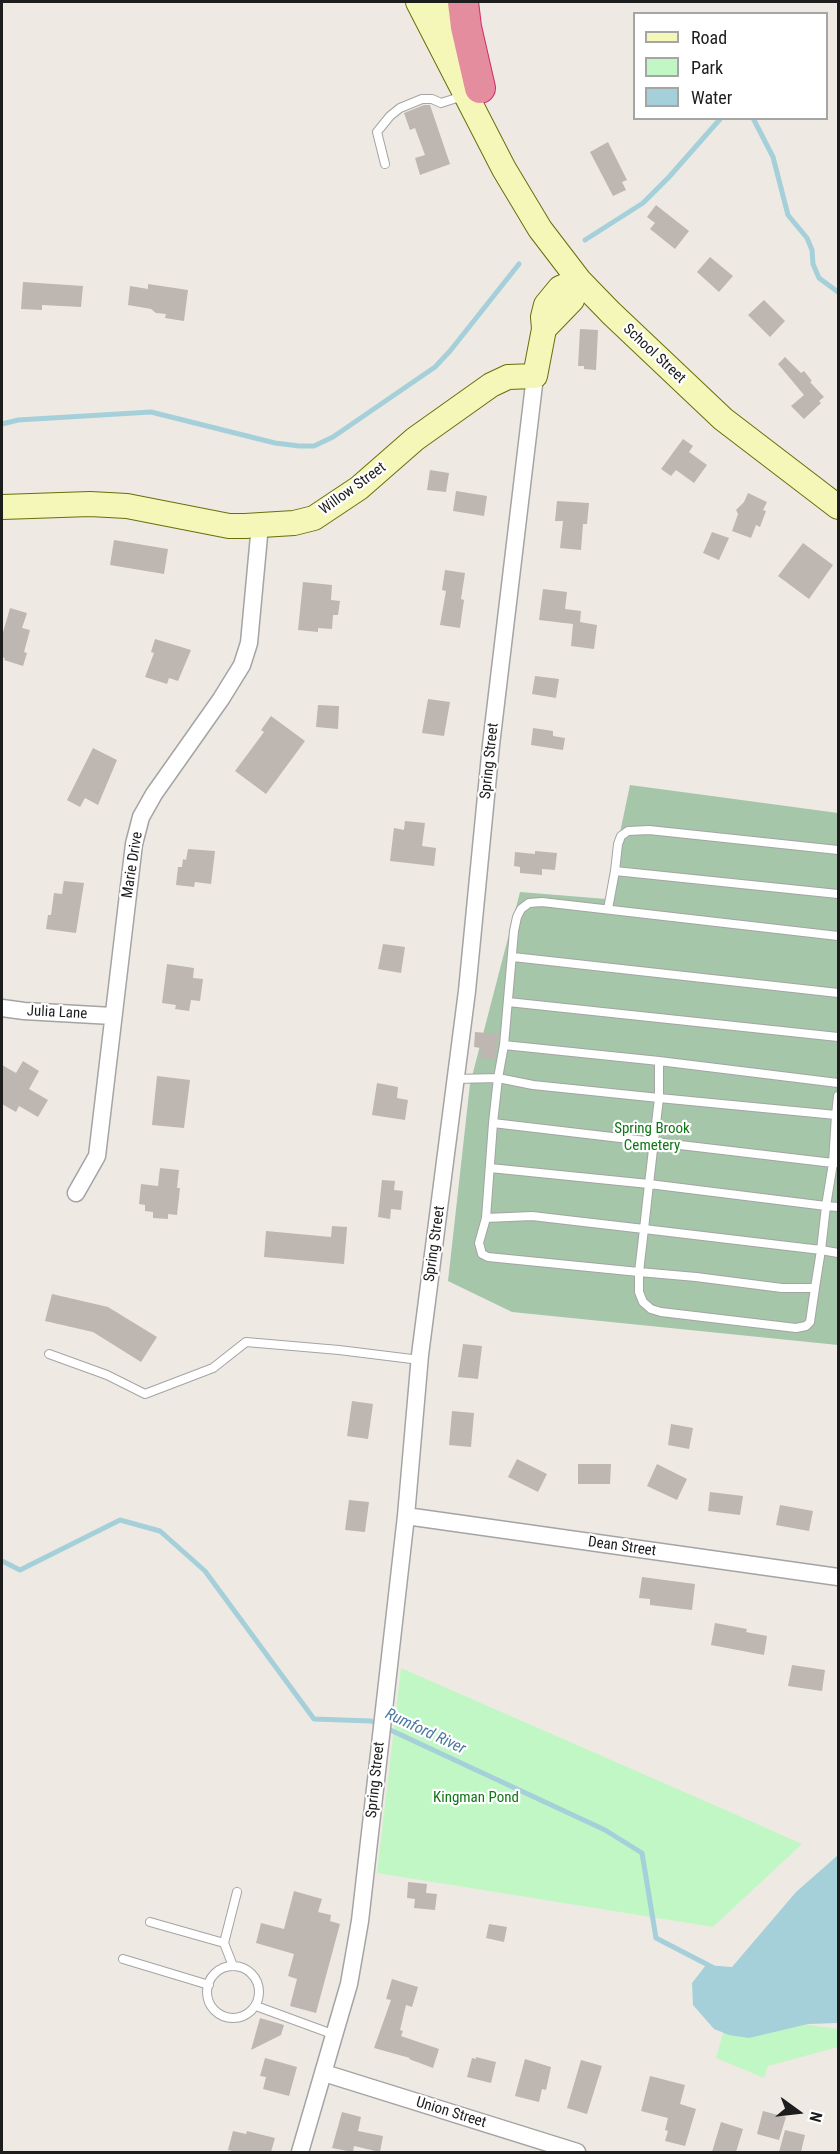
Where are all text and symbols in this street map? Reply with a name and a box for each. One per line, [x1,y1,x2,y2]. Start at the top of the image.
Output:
legend [633,12,828,120]
text: Road [691,27,727,48]
text: Park [691,57,723,78]
text: Water [691,87,732,108]
street label: School Street [619,320,689,388]
street label: Willow Street [316,459,390,519]
street label: Spring Street [477,722,503,800]
street label: Marie Drive [119,831,147,899]
street label: Julia Lane [26,1002,88,1024]
park label: Spring Brook Cemetery [614,1120,690,1155]
street label: Spring Street [421,1205,449,1283]
street label: Dean Street [587,1533,657,1561]
water label: Rumford River [382,1705,468,1759]
street label: Spring Street [363,1741,389,1819]
park label: Kingman Pond [433,1789,519,1807]
north arrow [768,2082,828,2142]
street label: Union Street [414,2094,488,2132]
text: N [805,2110,826,2124]

